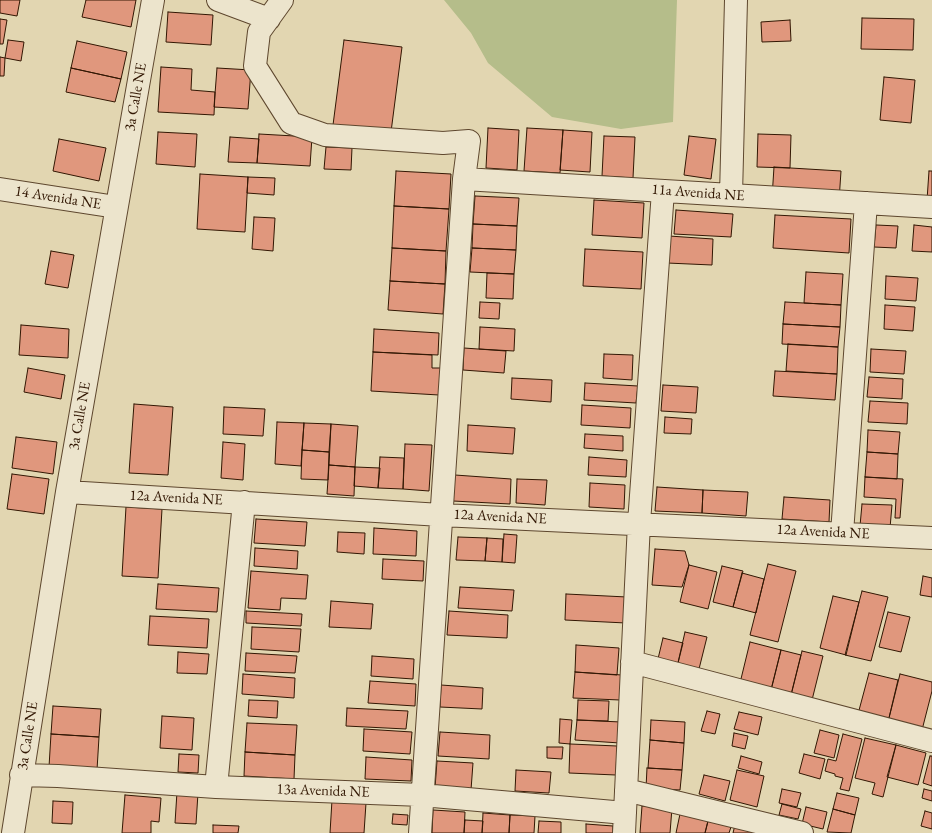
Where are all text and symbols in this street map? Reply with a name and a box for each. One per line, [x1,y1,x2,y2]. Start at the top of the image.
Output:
street label: 3a Calle NE [121,61,151,133]
street label: 11a Avenida NE [651,181,745,205]
street label: 14 Avenida NE [13,182,103,214]
street label: 3a Calle NE [65,380,95,452]
street label: 12a Avenida NE [129,487,223,509]
street label: 12a Avenida NE [453,506,547,528]
street label: 12a Avenida NE [776,521,870,543]
street label: 3a Calle NE [14,700,42,772]
street label: 13a Avenida NE [276,780,370,802]

